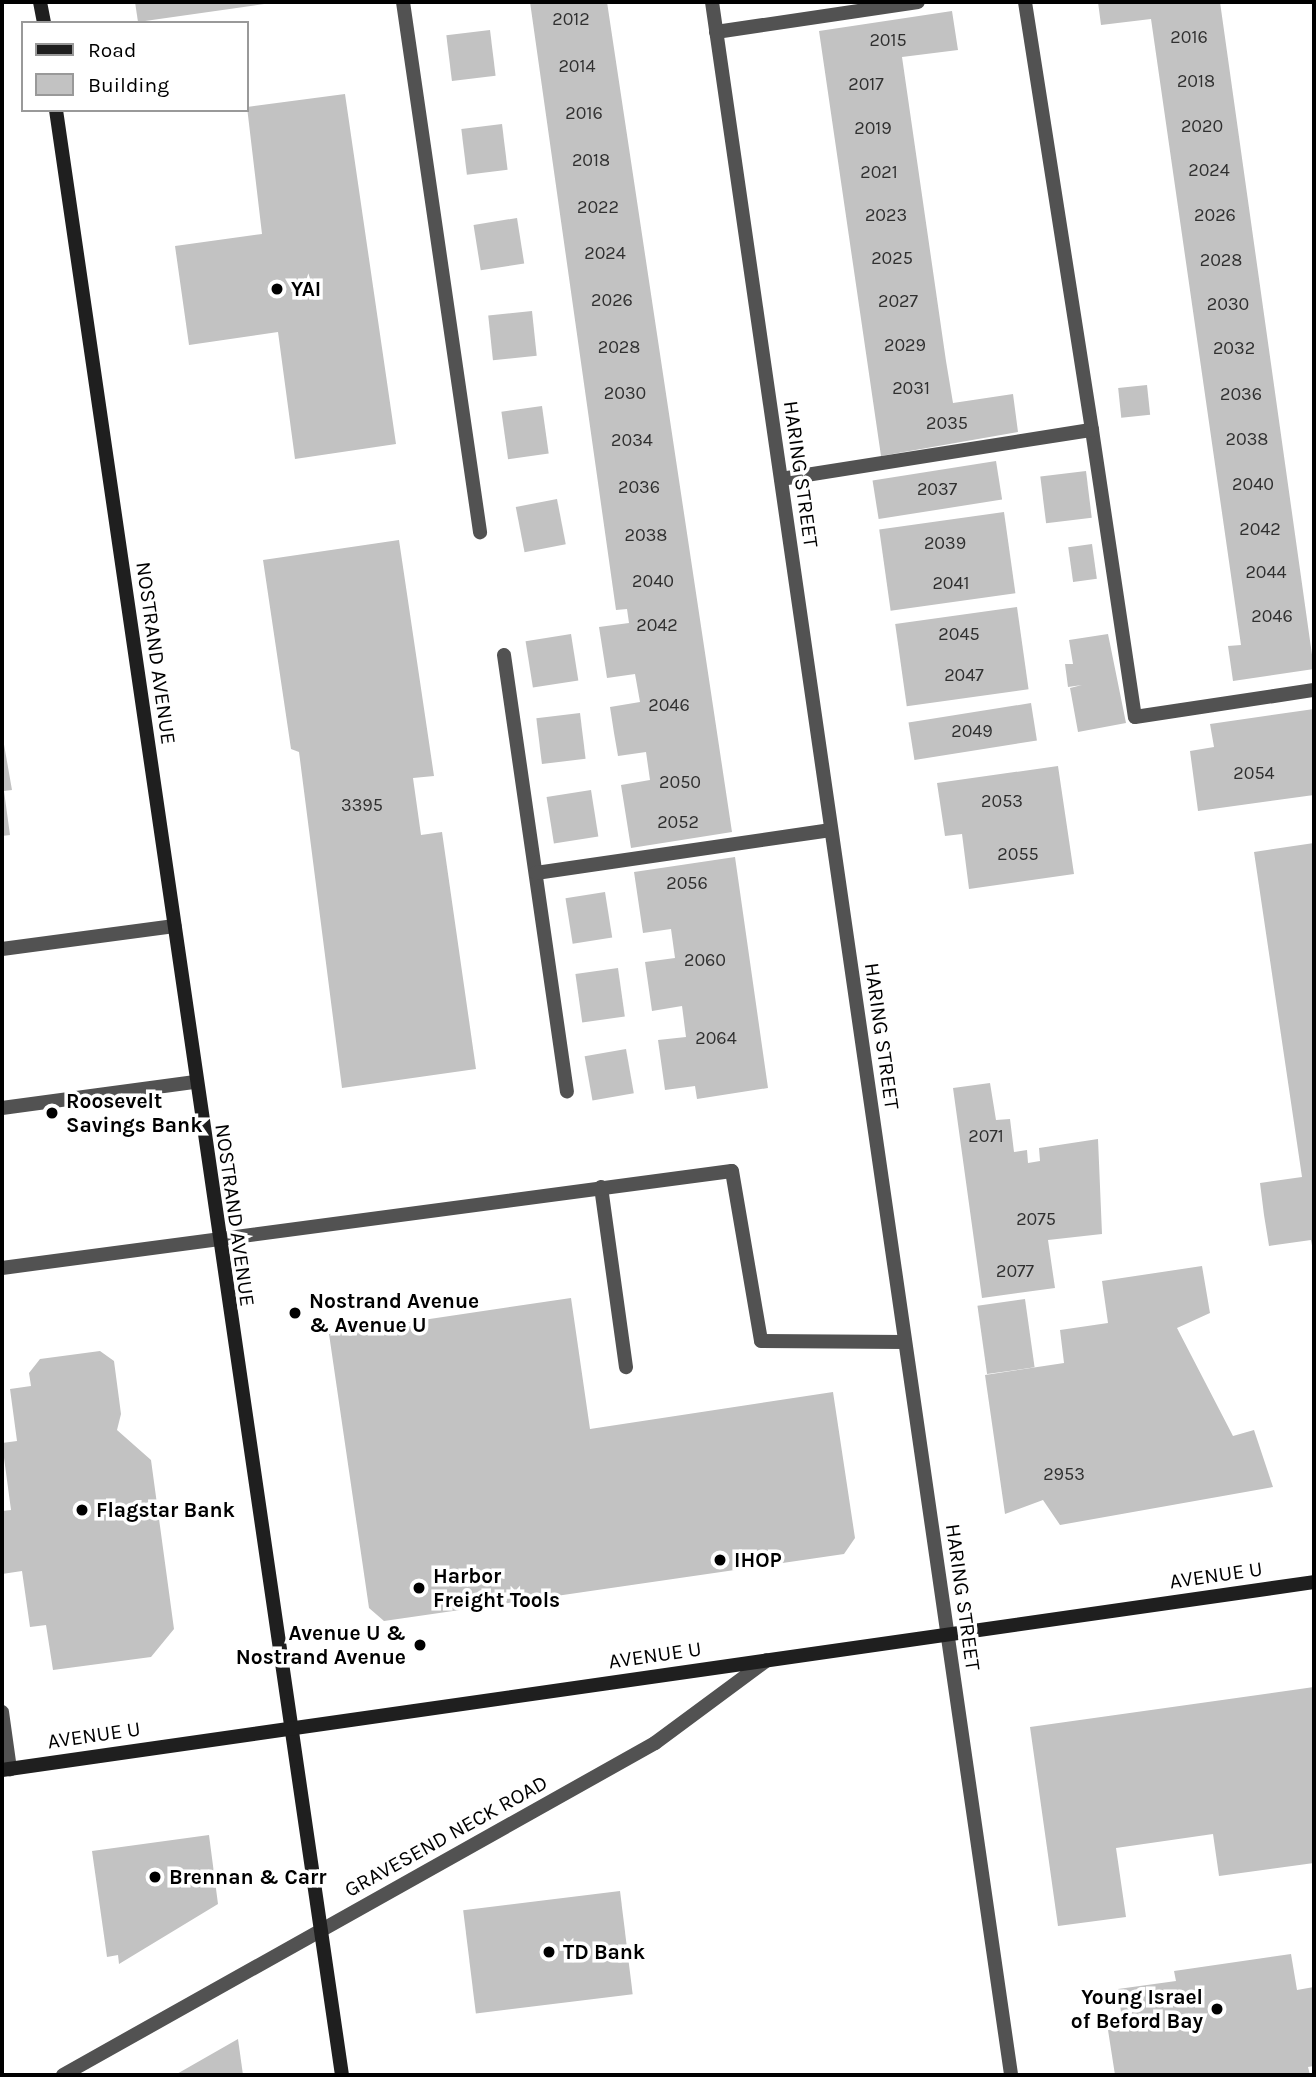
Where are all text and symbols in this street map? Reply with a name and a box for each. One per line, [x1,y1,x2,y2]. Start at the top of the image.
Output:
house number: 2012 [552,8,590,30]
legend [21,21,248,112]
house number: 2016 [1170,26,1208,48]
house number: 2015 [869,29,907,51]
text: Road [88,38,136,62]
house number: 2014 [558,55,596,77]
house number: 2018 [1177,70,1215,92]
text: Building [88,73,169,97]
house number: 2017 [848,73,884,95]
house number: 2016 [565,102,603,124]
house number: 2020 [1181,115,1223,137]
house number: 2019 [854,117,892,139]
house number: 2018 [572,149,610,171]
house number: 2024 [1188,159,1230,181]
house number: 2021 [860,161,898,183]
house number: 2022 [577,196,619,218]
house number: 2023 [865,204,907,226]
house number: 2026 [1194,204,1236,226]
house number: 2024 [584,242,626,264]
house number: 2025 [871,247,913,269]
house number: 2028 [1200,249,1242,271]
place label: YAI [291,276,321,302]
marker: YAI [269,281,285,297]
house number: 2026 [591,289,633,311]
house number: 2027 [878,290,918,312]
house number: 2030 [1207,293,1249,315]
house number: 2029 [884,334,926,356]
house number: 2028 [598,336,640,358]
house number: 2032 [1213,337,1255,359]
house number: 2031 [892,377,930,399]
house number: 2030 [604,382,646,404]
house number: 2036 [1220,383,1262,405]
street label: HARING STREET [778,399,824,549]
house number: 2035 [926,412,968,434]
house number: 2038 [1226,428,1268,450]
house number: 2034 [611,429,653,451]
house number: 2040 [1232,473,1274,495]
house number: 2036 [618,476,660,498]
house number: 2037 [917,478,957,500]
house number: 2042 [1239,518,1281,540]
house number: 2038 [625,524,667,546]
house number: 2039 [924,532,966,554]
street label: NOSTRAND AVENUE [131,560,181,746]
house number: 2044 [1245,561,1287,583]
house number: 2040 [632,570,674,592]
house number: 2041 [932,572,970,594]
house number: 2046 [1251,605,1293,627]
house number: 2042 [636,614,678,636]
house number: 2045 [938,623,980,645]
house number: 2047 [944,664,984,686]
house number: 2046 [648,694,690,716]
house number: 2049 [951,720,993,742]
house number: 2054 [1233,762,1275,784]
house number: 2050 [659,771,701,793]
house number: 2053 [981,790,1023,812]
house number: 3395 [341,794,383,816]
house number: 2052 [657,811,699,833]
house number: 2055 [997,843,1039,865]
house number: 2056 [666,872,708,894]
house number: 2060 [684,949,726,971]
street label: HARING STREET [859,961,905,1111]
house number: 2064 [695,1027,737,1049]
place label: Roosevelt Savings Bank [66,1088,203,1138]
marker: Roosevelt Savings Bank [44,1105,60,1121]
street label: NOSTRAND AVENUE [210,1122,260,1308]
house number: 2071 [968,1125,1004,1147]
house number: 2075 [1016,1208,1056,1230]
house number: 2077 [996,1260,1034,1282]
place label: Nostrand Avenue & Avenue U [309,1288,479,1338]
marker: Nostrand Avenue & Avenue U [287,1305,303,1321]
house number: 2953 [1043,1463,1085,1485]
place label: Flagstar Bank [96,1497,235,1523]
marker: Flagstar Bank [74,1502,90,1518]
street label: HARING STREET [940,1522,986,1672]
place label: IHOP [734,1547,782,1573]
marker: IHOP [712,1552,728,1568]
street label: AVENUE U [1168,1556,1264,1594]
place label: Harbor Freight Tools [433,1563,560,1613]
marker: Harbor Freight Tools [411,1580,427,1596]
place label: Avenue U & Nostrand Avenue [236,1620,406,1670]
street label: AVENUE U [607,1636,703,1674]
marker: Avenue U & Nostrand Avenue [412,1637,428,1653]
street label: AVENUE U [46,1716,142,1754]
street label: GRAVESEND NECK ROAD [340,1770,552,1902]
place label: Brennan & Carr [169,1864,326,1890]
marker: Brennan & Carr [147,1869,163,1885]
place label: TD Bank [563,1939,645,1965]
marker: TD Bank [541,1944,557,1960]
place label: Young Israel of Beford Bay [1071,1984,1203,2034]
marker: Young Israel of Beford Bay [1209,2001,1225,2017]

